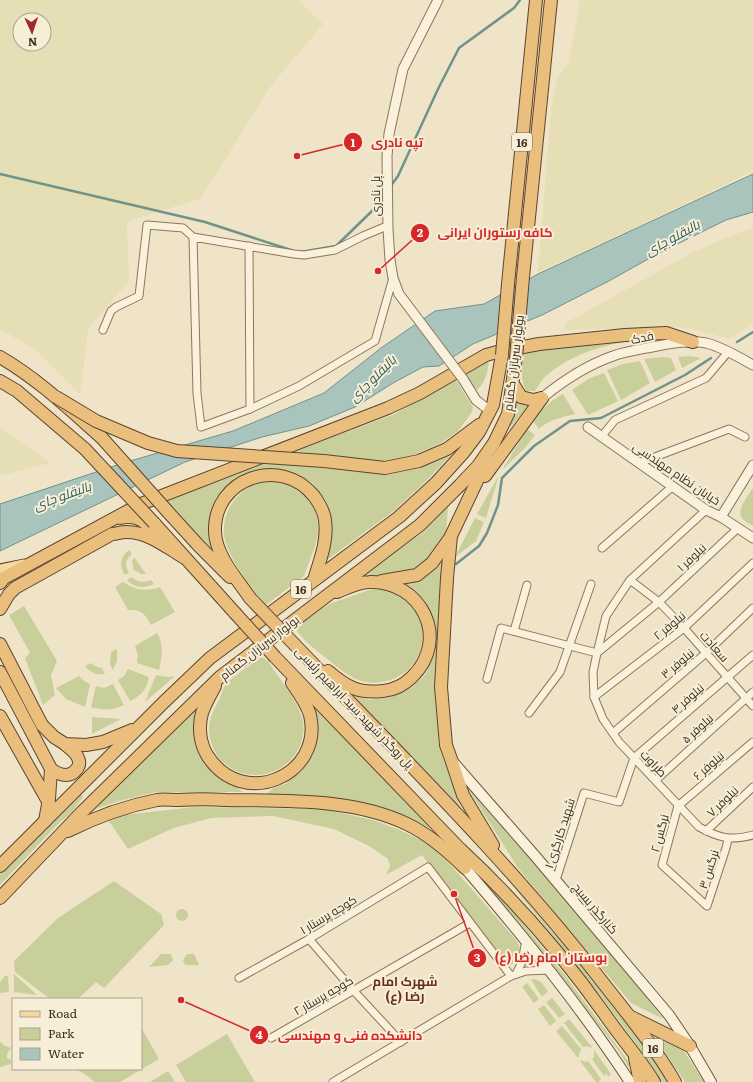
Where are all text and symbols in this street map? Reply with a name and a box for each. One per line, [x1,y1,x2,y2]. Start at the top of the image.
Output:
north arrow [12,12,52,52]
text: N [28,35,38,51]
callout: تپه نادری [343,130,431,155]
text: تپه نادری [371,132,423,152]
text: 1 [351,133,356,151]
road number: 16 [512,133,532,151]
street label: پل نادری [366,175,385,216]
water label: بالیقلو چای [641,213,704,260]
callout: کافه رستوران ایرانی [410,220,561,245]
text: کافه رستوران ایرانی [437,222,553,241]
text: 2 [417,223,424,241]
street label: بولوار سربازان گمنام [498,314,528,412]
street label: فدک [629,326,655,348]
water label: بالیقلو چای [344,349,401,406]
street label: خیابان نظام مهندسی [629,437,725,509]
water label: بالیقلو چای [31,475,95,514]
street label: نیلوفر ۱ [672,539,710,575]
road number: 16 [291,580,311,598]
street label: نیلوفر ۲ [649,606,689,644]
street label: بولوار سربازان گمنام [215,610,303,684]
street label: سعادت [696,626,734,666]
street label: پل روگذر شهید سید ابراهیم رئیسی [291,642,419,773]
street label: نیلوفر ۳ [656,644,698,682]
street label: نیلوفر ۴ [667,679,707,717]
street label: نیلوفر ۵ [677,709,717,747]
street label: طراوت [636,745,672,781]
street label: نیلوفر ۶ [688,746,728,784]
street label: نیلوفر ۷ [702,781,742,821]
street label: شهید کارگری ۱ [539,795,579,870]
street label: نرگس ۲ [645,812,673,854]
street label: نرگس ۳ [693,847,723,891]
street label: کنارگذر بسیج [569,878,623,938]
street label: کوچه پرستار ۱ [296,890,360,939]
callout: بوستان امام رضا (ع) [467,945,616,970]
text: بوستان امام رضا (ع) [495,947,607,967]
text: 3 [474,948,481,966]
street label: کوچه پرستار ۲ [290,971,357,1020]
district label: شهرک امام رضا (ع) [373,971,437,1005]
legend [12,998,142,1070]
text: Road [48,1004,78,1022]
callout: دانشکده فنی و مهندسی [249,1023,430,1048]
text: Park [48,1024,75,1042]
text: 4 [255,1025,263,1043]
text: دانشکده فنی و مهندسی [278,1025,422,1044]
road number: 16 [643,1039,663,1057]
text: Water [48,1044,84,1062]

